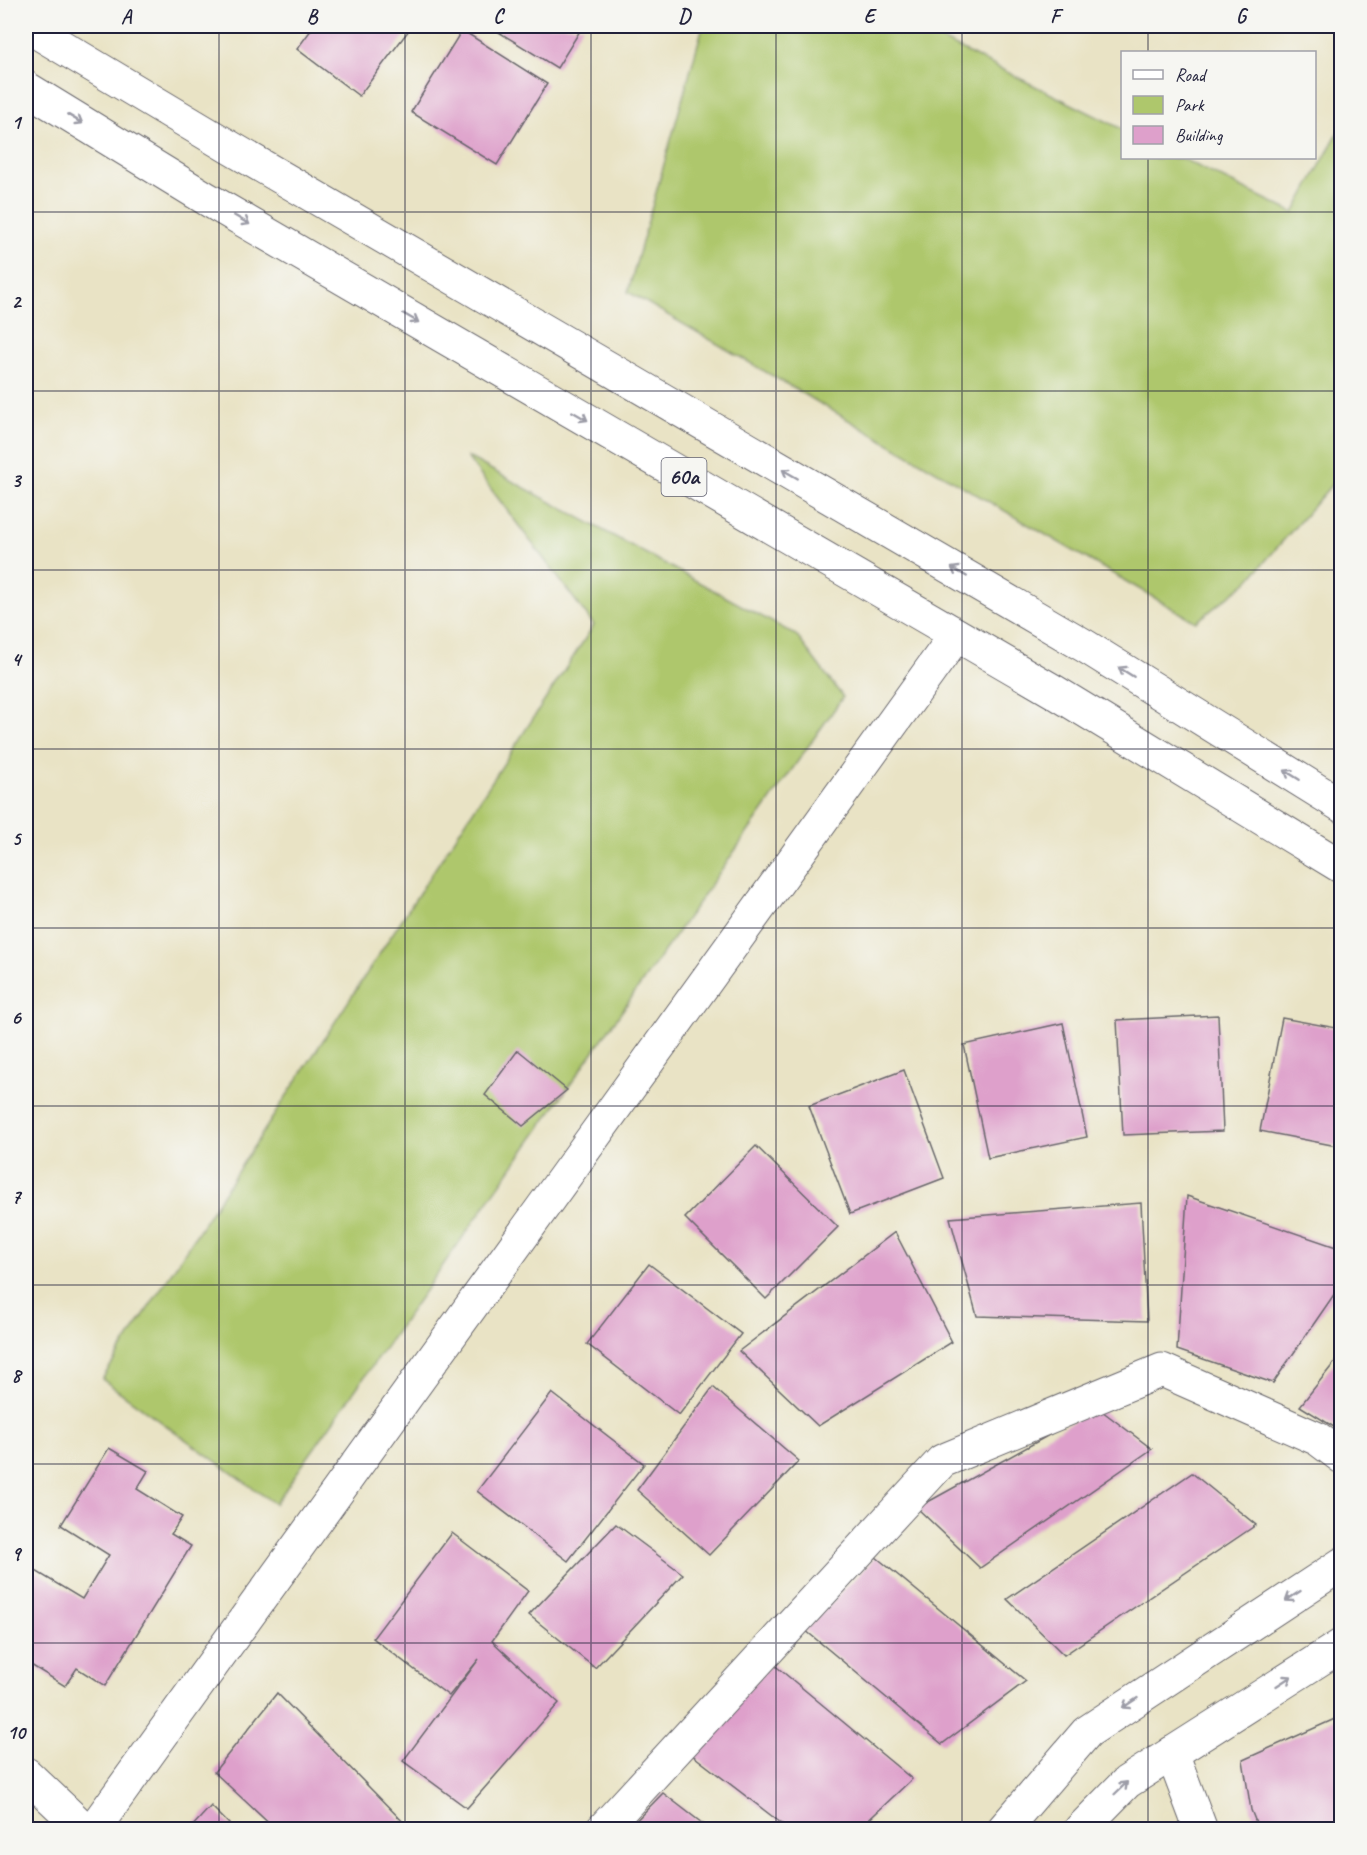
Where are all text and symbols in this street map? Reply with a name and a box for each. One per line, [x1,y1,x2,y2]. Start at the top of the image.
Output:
text: A [121,4,133,29]
text: B [307,4,319,29]
text: C [493,4,505,29]
text: D [678,4,692,29]
text: E [864,4,878,29]
text: F [1050,4,1064,29]
text: G [1236,4,1249,29]
legend [1121,51,1316,159]
text: Road [1175,64,1208,86]
text: Park [1175,94,1205,116]
text: 1 [12,110,23,135]
one-way arrow [66,113,83,125]
text: Building [1175,124,1224,146]
one-way arrow [233,214,250,226]
text: 2 [12,289,23,314]
one-way arrow [402,312,419,324]
one-way arrow [571,410,588,422]
road number: 60a [662,458,706,496]
text: 3 [12,468,23,493]
one-way arrow [782,468,799,480]
one-way arrow [950,566,967,578]
text: 4 [12,647,24,672]
one-way arrow [1118,665,1135,677]
one-way arrow [1284,768,1301,780]
text: 5 [12,826,23,851]
text: 6 [11,1005,22,1030]
text: 7 [12,1184,23,1209]
text: 8 [12,1363,24,1388]
text: 9 [12,1541,23,1566]
one-way arrow [1285,1590,1301,1602]
one-way arrow [1276,1675,1293,1688]
one-way arrow [1122,1698,1139,1710]
text: 10 [7,1720,27,1745]
one-way arrow [1114,1781,1129,1795]

